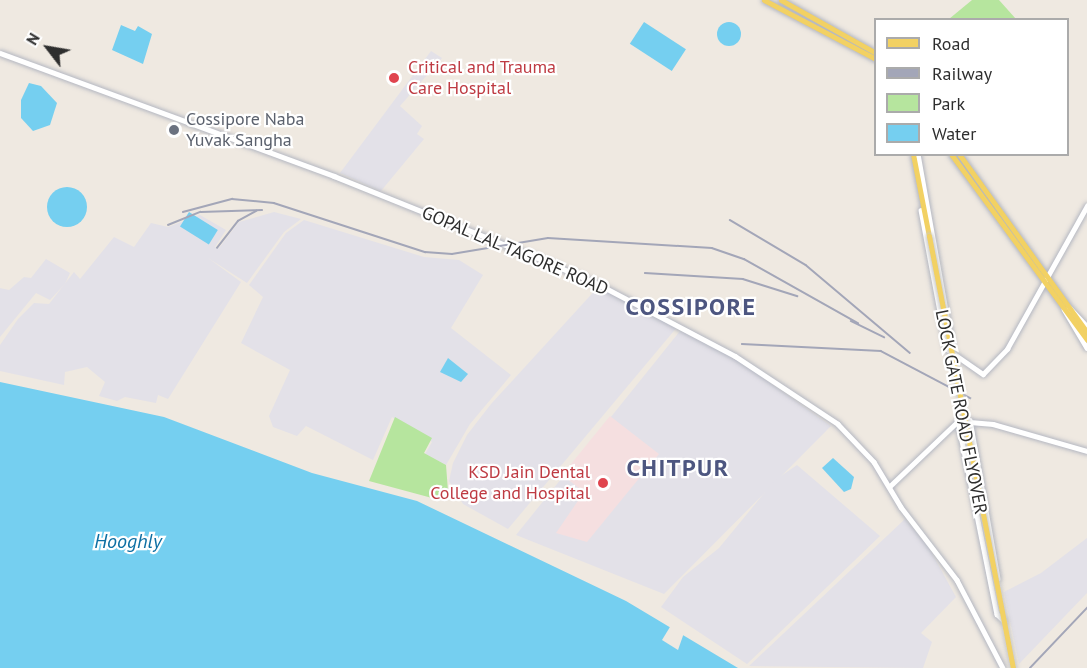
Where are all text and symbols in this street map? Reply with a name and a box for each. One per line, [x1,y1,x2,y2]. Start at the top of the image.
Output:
north arrow [18,18,78,78]
legend [874,18,1069,156]
text: N [21,29,44,48]
text: Road [932,32,970,55]
place label: Critical and Trauma Care Hospital [408,57,557,100]
text: Railway [932,62,992,85]
marker: Critical and Trauma Care Hospital [385,69,403,87]
text: Park [932,92,965,115]
place label: Cossipore Naba Yuvak Sangha [186,109,304,152]
text: Water [932,122,976,145]
marker: Cossipore Naba Yuvak Sangha [167,123,181,137]
street label: GOPAL LAL TAGORE ROAD [418,202,612,300]
district label: COSSIPORE [625,293,757,321]
street label: LOCK GATE ROAD FLYOVER [930,308,992,516]
district label: CHITPUR [626,454,730,482]
place label: KSD Jain Dental College and Hospital [430,462,590,504]
marker: KSD Jain Dental College and Hospital [594,474,612,492]
water label: Hooghly [94,529,162,553]

